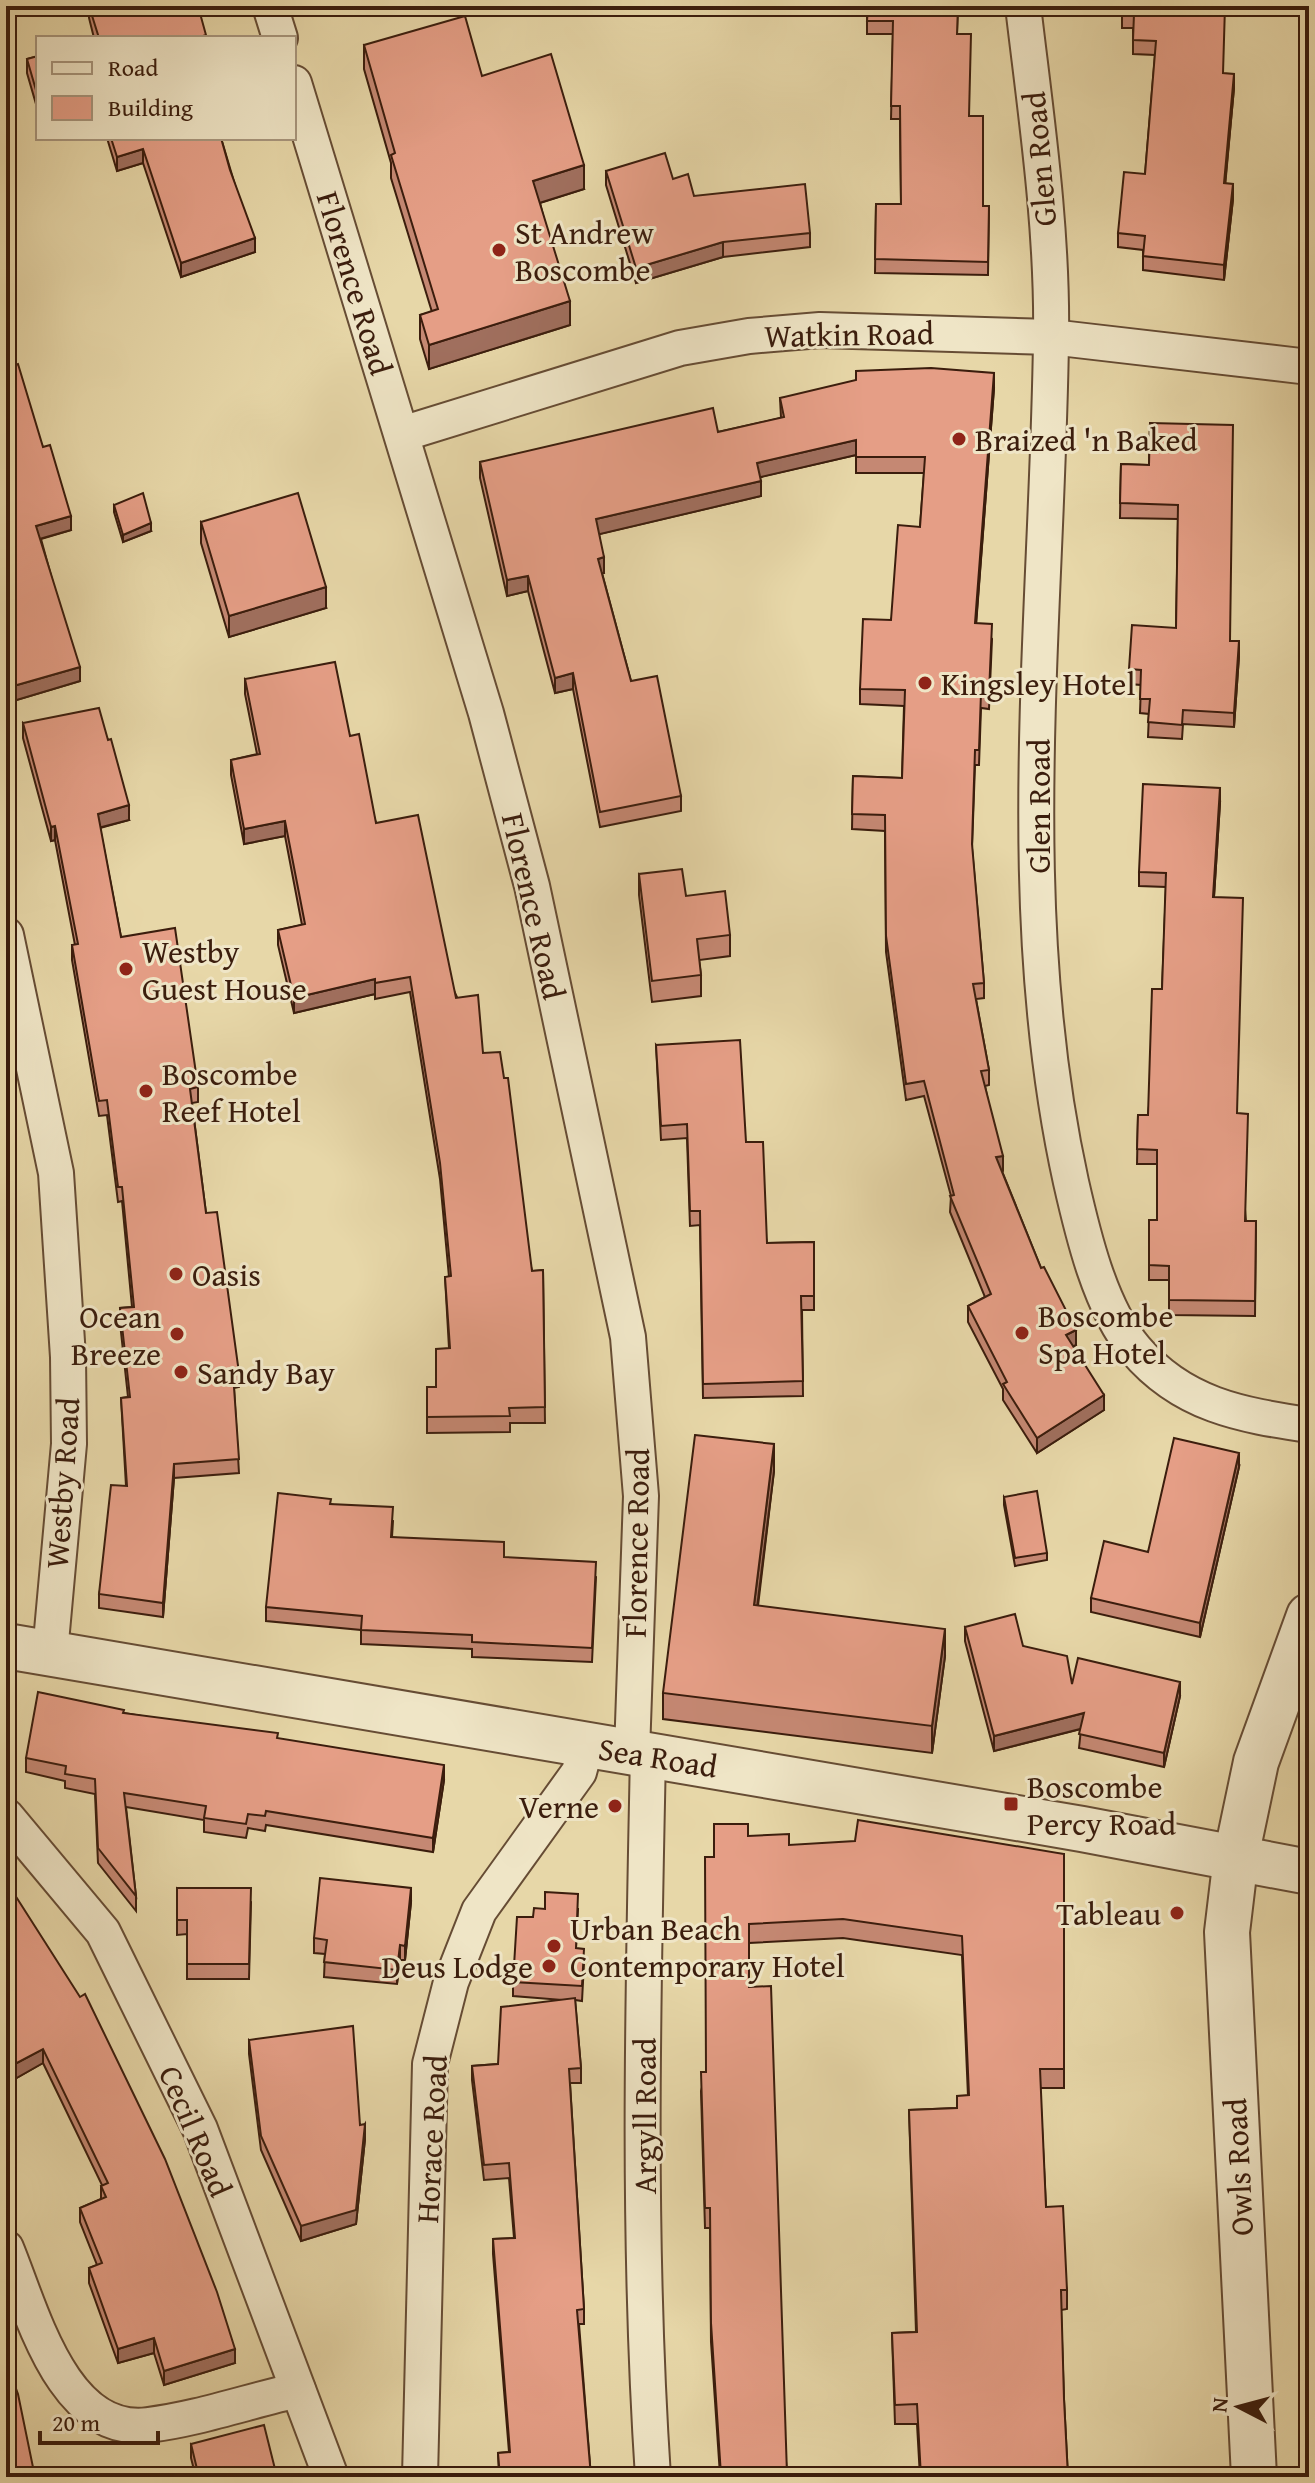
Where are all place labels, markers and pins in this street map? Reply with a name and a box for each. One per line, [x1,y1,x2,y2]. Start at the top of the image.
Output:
place label: St Andrew Boscombe [515,209,654,293]
marker: St Andrew Boscombe [490,241,508,259]
place label: Braized 'n Baked [975,416,1197,463]
marker: Braized 'n Baked [950,430,968,448]
place label: Kingsley Hotel [941,660,1135,707]
marker: Kingsley Hotel [916,674,934,692]
place label: Westby Guest House [142,928,307,1012]
marker: Westby Guest House [117,960,135,978]
place label: Boscombe Reef Hotel [162,1050,301,1134]
marker: Boscombe Reef Hotel [137,1082,155,1100]
place label: Oasis [192,1251,261,1298]
marker: Oasis [167,1265,185,1283]
place label: Boscombe Spa Hotel [1038,1292,1173,1376]
place label: Ocean Breeze [71,1293,161,1377]
marker: Boscombe Spa Hotel [1013,1324,1031,1342]
marker: Ocean Breeze [168,1325,186,1343]
place label: Sandy Bay [197,1349,335,1396]
marker: Sandy Bay [172,1363,190,1381]
place label: Boscombe Percy Road [1027,1763,1176,1847]
place label: Verne [519,1783,599,1830]
marker: Boscombe Percy Road [1002,1795,1020,1813]
marker: Verne [606,1797,624,1815]
place label: Tableau [1056,1890,1162,1937]
marker: Tableau [1168,1904,1186,1922]
place label: Urban Beach Contemporary Hotel [570,1905,845,1989]
marker: Urban Beach Contemporary Hotel [545,1937,563,1955]
place label: Deus Lodge [382,1943,533,1990]
marker: Deus Lodge [540,1957,558,1975]

